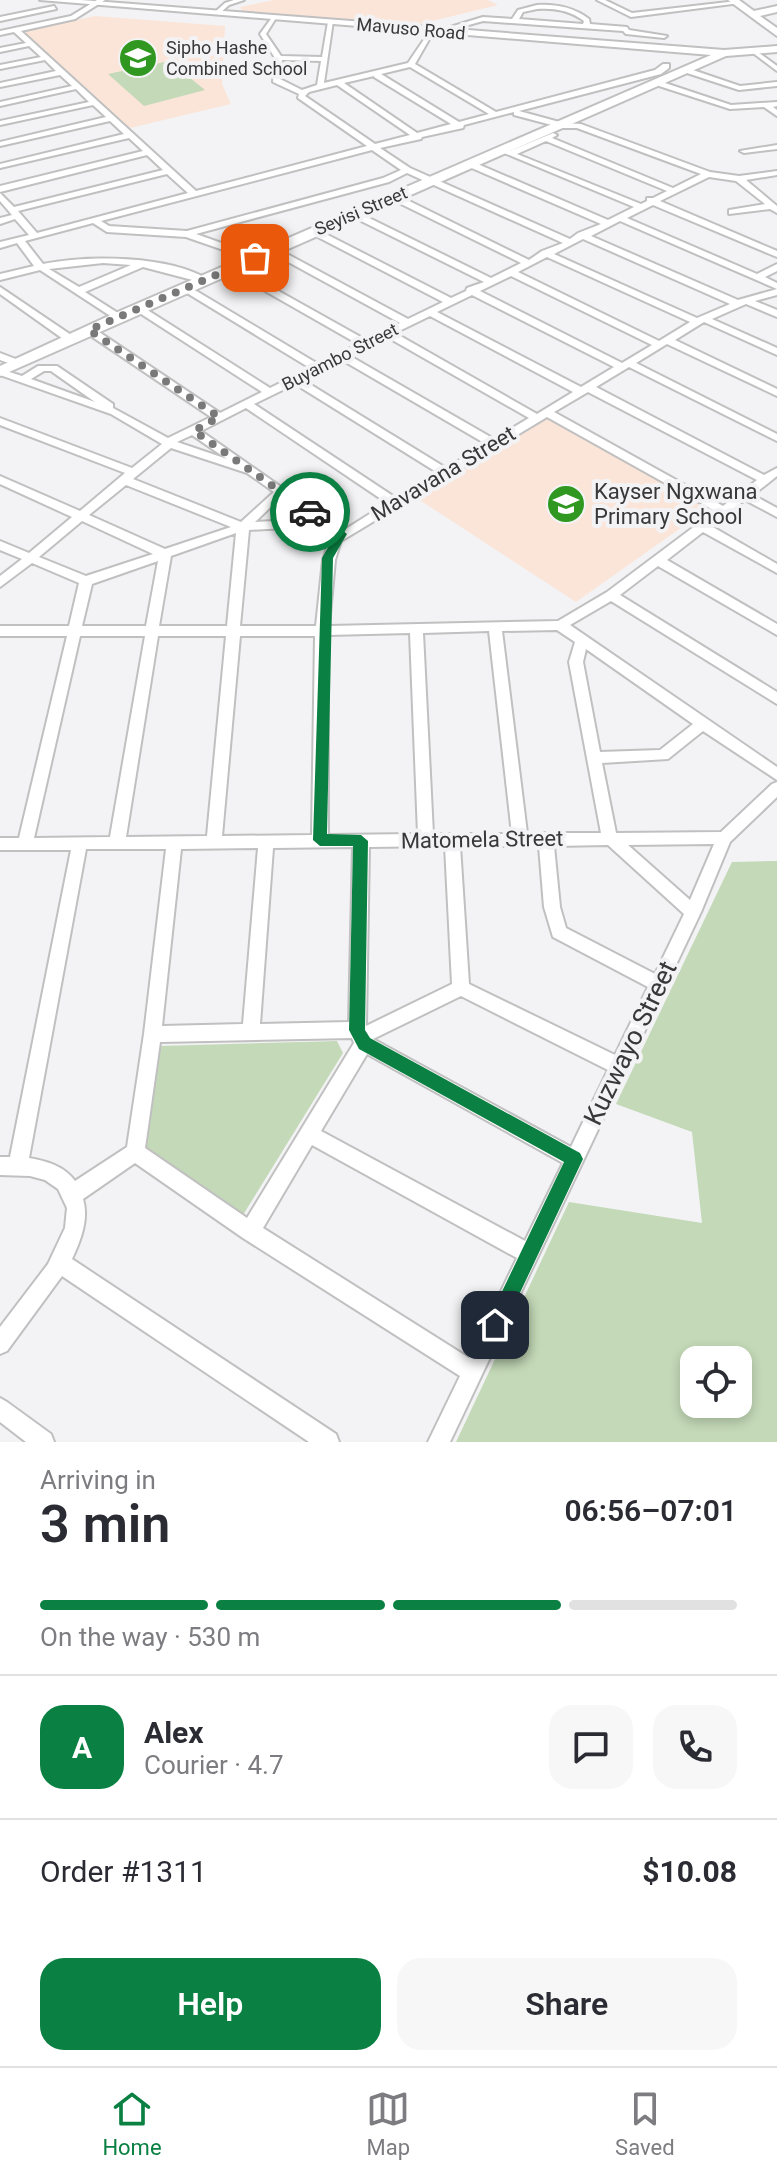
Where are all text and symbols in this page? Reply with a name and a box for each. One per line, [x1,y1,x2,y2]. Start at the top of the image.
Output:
street label: Mavuso Road [356,13,466,44]
school or university icon: Sipho Hashe Combined School [117,37,159,79]
place label: Sipho Hashe Combined School [166,37,307,79]
street label: Seyisi Street [311,182,410,239]
pin [221,224,289,292]
icon: bag [233,236,277,280]
street label: Buyambo Street [278,318,401,395]
street label: Mavavana Street [367,421,520,526]
courier [270,472,350,552]
place label: Kayser Ngxwana Primary School [594,479,758,529]
school or university icon: Kayser Ngxwana Primary School [545,483,587,525]
icon: car [288,490,332,534]
street label: Matomela Street [401,826,563,853]
street label: Kuzwayo Street [577,956,683,1130]
pin [461,1291,529,1359]
icon: home [473,1303,517,1347]
map controls [680,1346,752,1418]
button: locate [680,1346,752,1418]
text: Arriving in [40,1465,156,1495]
text: 06:56–07:01 [564,1493,737,1528]
text: 3 min [40,1494,170,1555]
text: On the way · 530 m [40,1622,260,1652]
button: chat [549,1705,633,1789]
button: phone [653,1705,737,1789]
text: Alex [144,1715,204,1750]
text: A [72,1730,92,1765]
text: Courier · 4.7 [144,1750,284,1780]
text: Order #1311 [40,1854,207,1889]
text: $10.08 [642,1854,737,1889]
button: Help [40,1958,381,2050]
button: Share [397,1958,737,2050]
tab: Home [102,2087,162,2160]
tab: Map [366,2087,410,2160]
tab: Saved [615,2087,675,2160]

